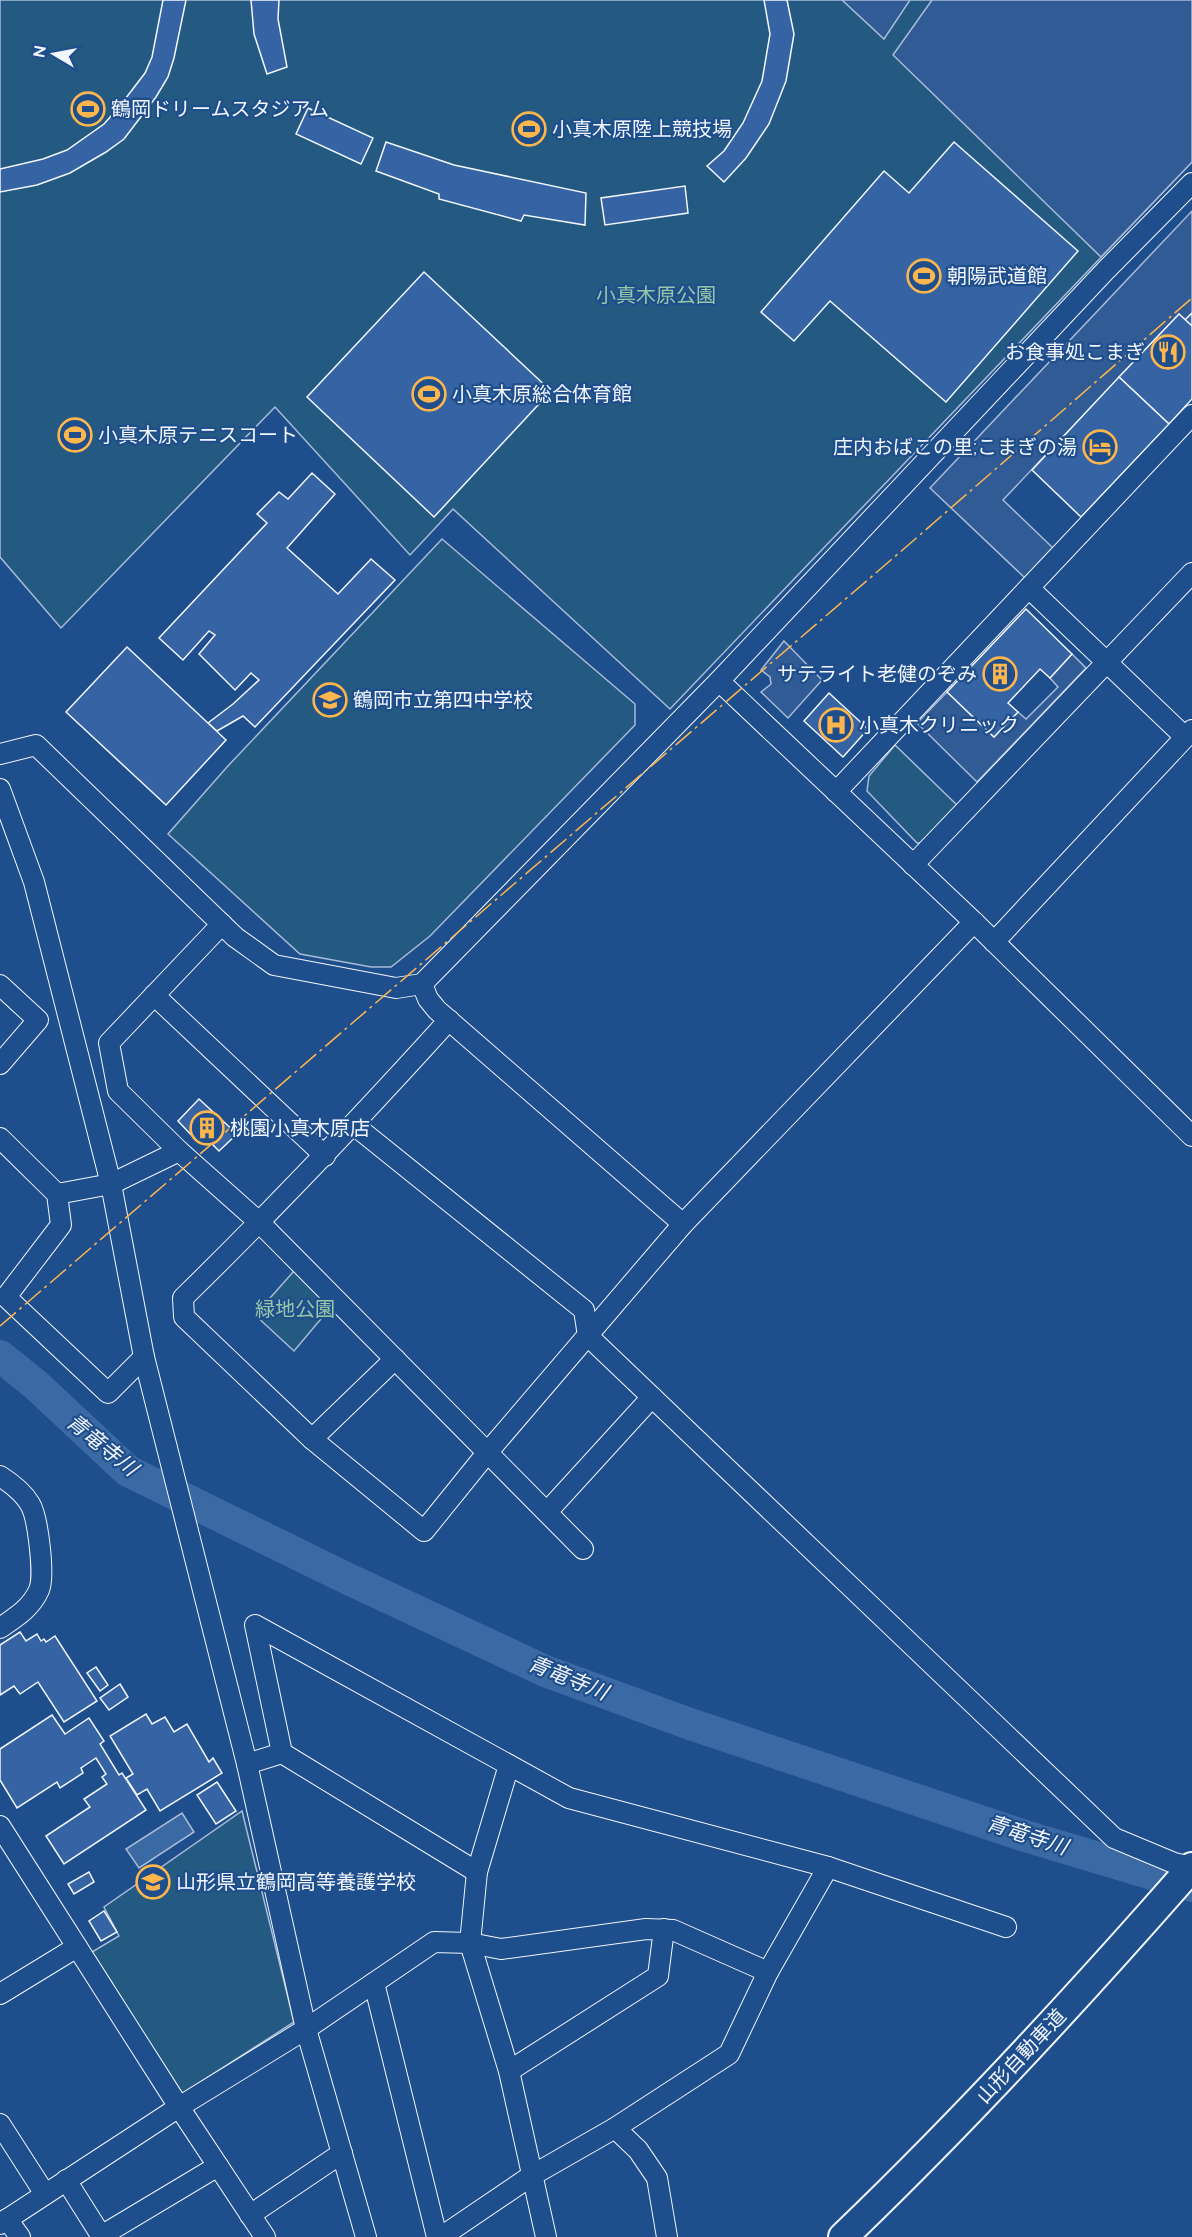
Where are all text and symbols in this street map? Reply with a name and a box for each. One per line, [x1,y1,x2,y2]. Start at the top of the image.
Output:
north arrow [24,24,84,84]
text: N [29,44,50,59]
sports icon: 鶴岡ドリームスタジアム [70,91,106,127]
place label: 鶴岡ドリームスタジアム [111,97,329,121]
sports icon: 小真木原陸上競技場 [511,111,547,147]
place label: 小真木原陸上競技場 [552,117,732,141]
sports icon: 朝陽武道館 [906,258,942,294]
place label: 朝陽武道館 [947,264,1047,288]
park label: 小真木原公園 [596,283,716,307]
restaurant icon: お食事処こまぎ [1150,334,1186,370]
place label: お食事処こまぎ [1005,340,1145,364]
sports icon: 小真木原総合体育館 [411,376,447,412]
place label: 小真木原総合体育館 [452,382,632,406]
sports icon: 小真木原テニスコート [57,417,93,453]
place label: 小真木原テニスコート [98,423,298,447]
hotel icon: 庄内おばこの里;こまぎの湯 [1082,429,1118,465]
place label: 庄内おばこの里;こまぎの湯 [833,435,1077,459]
building icon: サテライト老健のぞみ [982,656,1018,692]
place label: サテライト老健のぞみ [777,662,977,686]
school or university icon: 鶴岡市立第四中学校 [312,682,348,718]
place label: 鶴岡市立第四中学校 [353,688,533,712]
hospital icon: 小真木クリニック [818,707,854,743]
place label: 小真木クリニック [859,713,1019,737]
building icon: 桃園小真木原店 [189,1110,225,1146]
place label: 桃園小真木原店 [230,1116,370,1140]
park label: 緑地公園 [255,1297,335,1321]
water label: 青竜寺川 [62,1408,144,1482]
water label: 青竜寺川 [525,1650,614,1706]
water label: 青竜寺川 [983,1810,1073,1860]
school or university icon: 山形県立鶴岡高等養護学校 [135,1864,171,1900]
place label: 山形県立鶴岡高等養護学校 [176,1870,416,1894]
street label: 山形自動車道 [971,2004,1071,2108]

